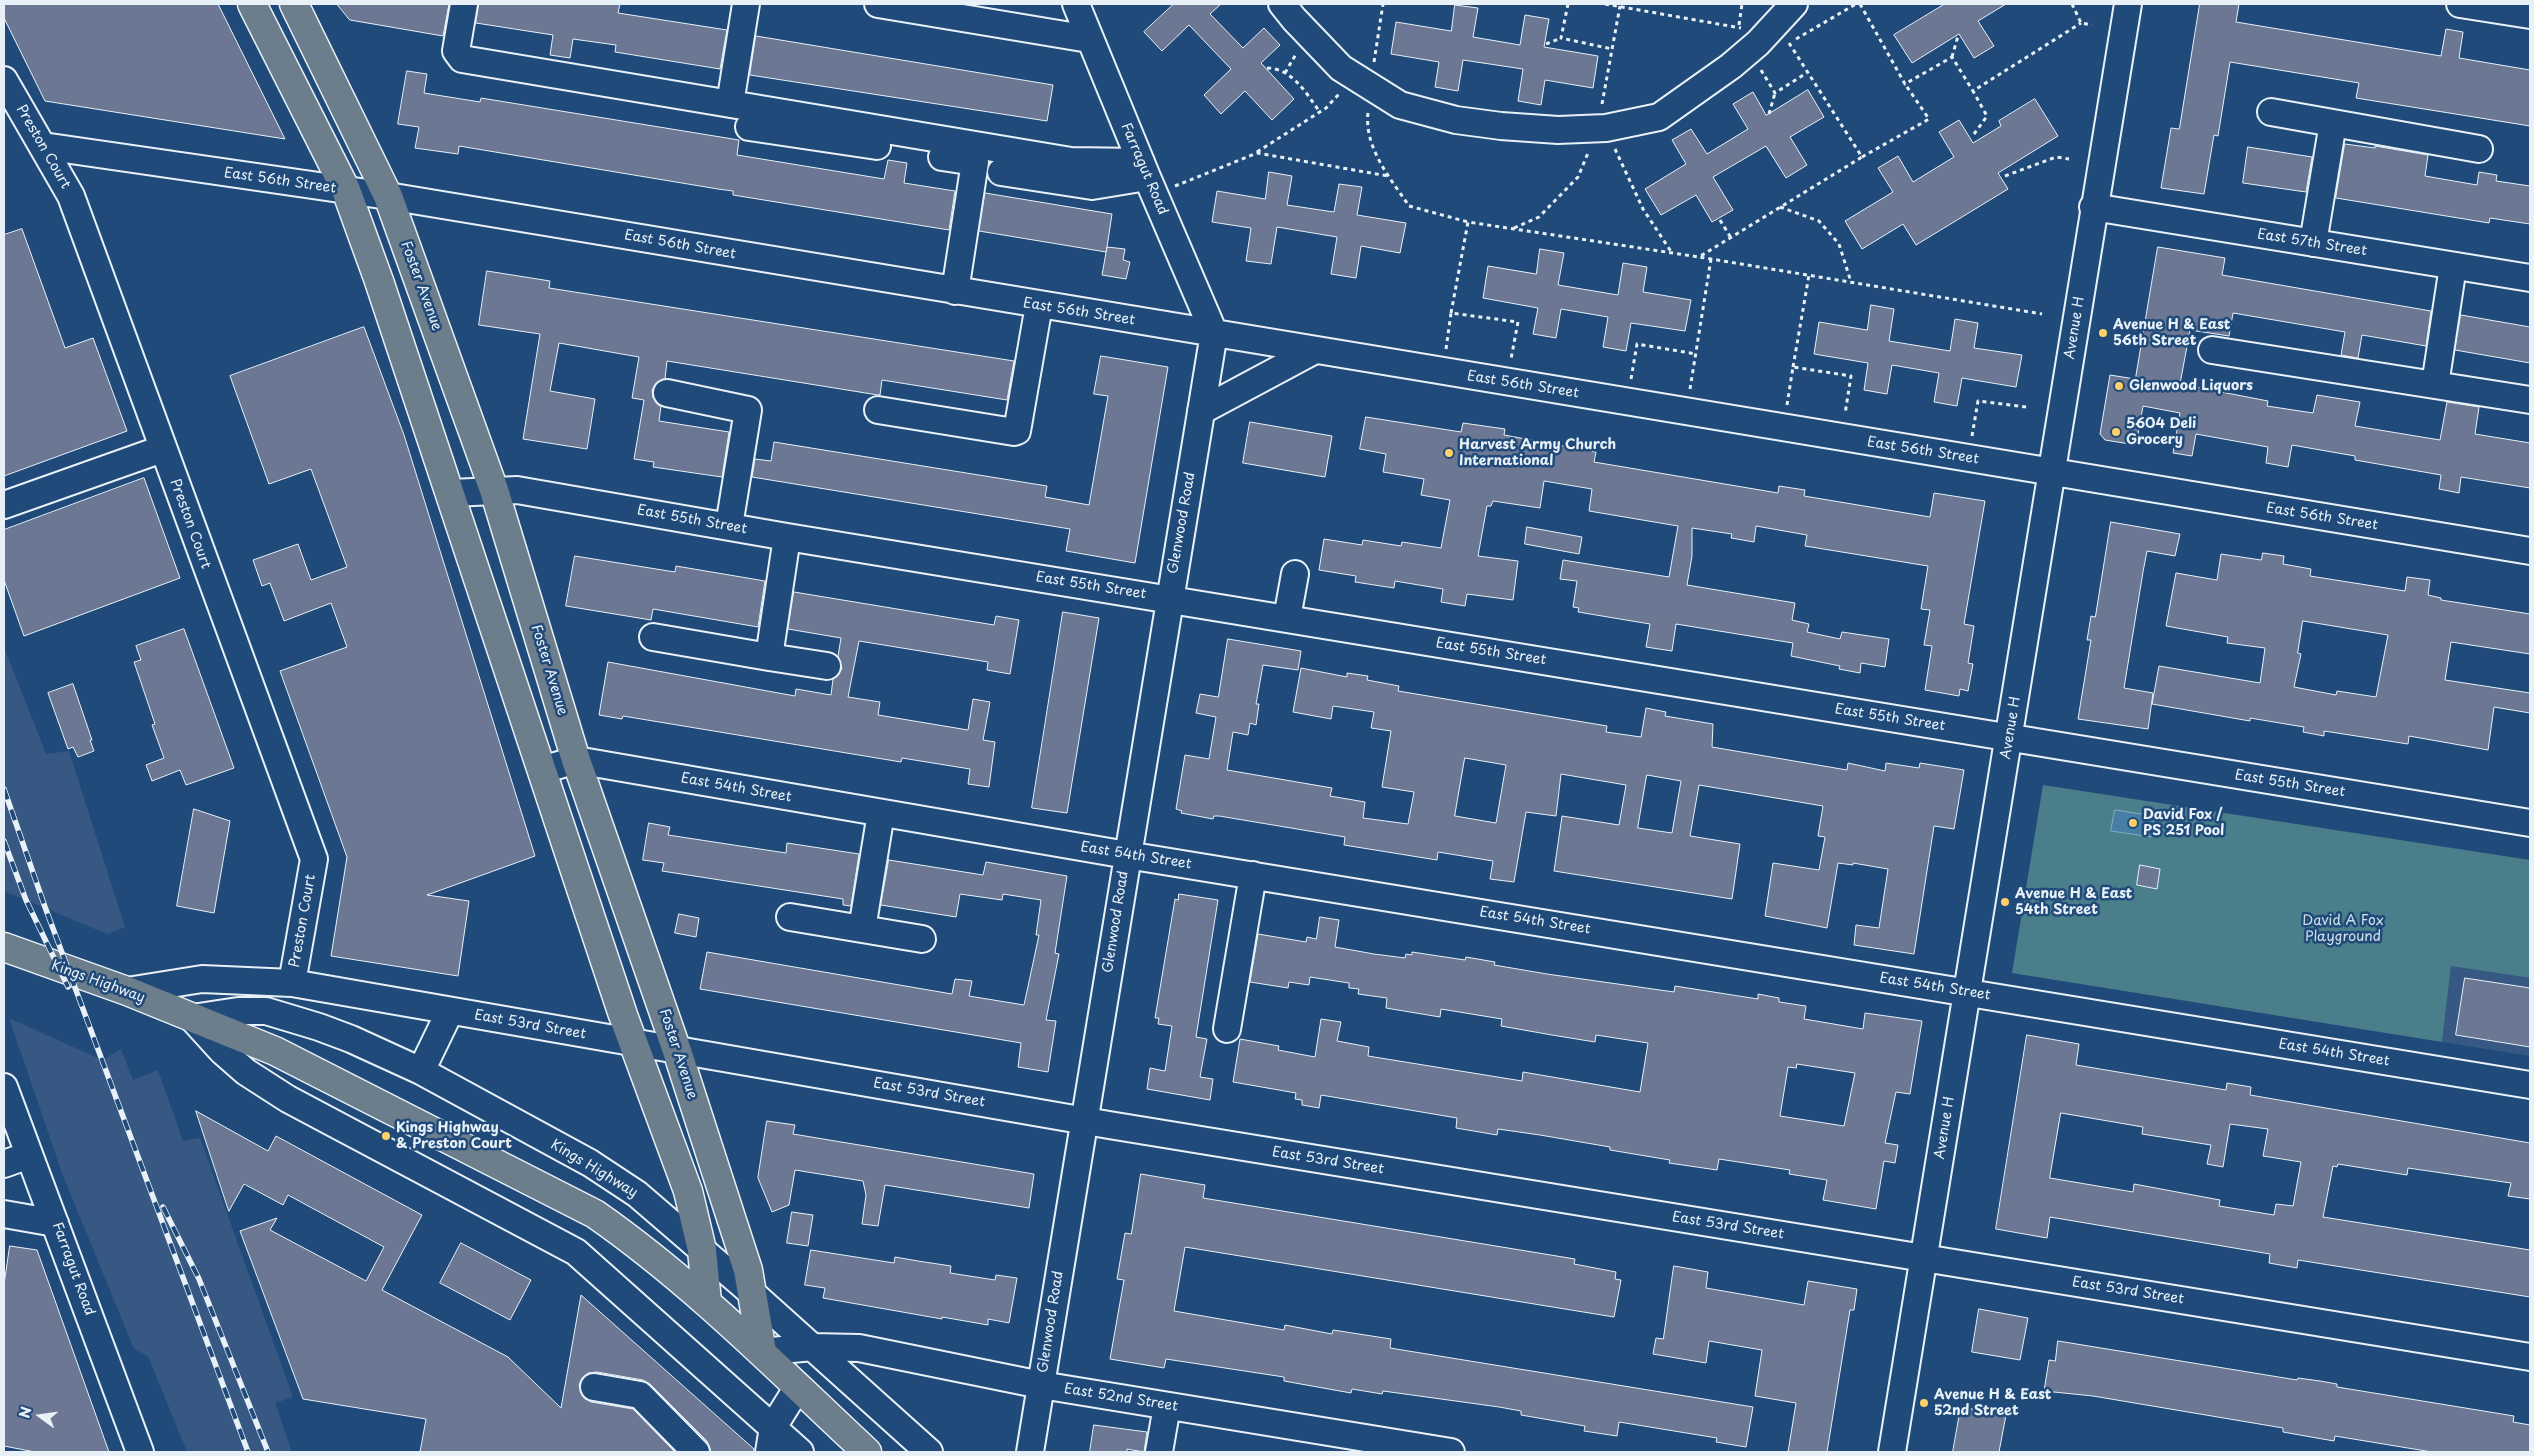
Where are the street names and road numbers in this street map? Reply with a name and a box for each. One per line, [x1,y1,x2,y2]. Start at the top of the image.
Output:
street label: Preston Court [12,102,74,192]
street label: Farragut Road [1117,121,1171,217]
street label: East 56th Street [223,165,337,197]
street label: East 57th Street [2256,226,2368,260]
street label: East 56th Street [623,227,737,263]
street label: Foster Avenue [397,239,445,333]
street label: East 56th Street [1022,295,1136,329]
street label: Avenue H [2062,295,2088,361]
street label: East 56th Street [1466,368,1580,402]
street label: East 56th Street [1866,434,1980,468]
street label: Glenwood Road [1165,471,1199,575]
street label: Preston Court [166,477,214,571]
street label: East 56th Street [2265,500,2379,534]
street label: East 55th Street [636,502,748,538]
street label: East 55th Street [1035,569,1147,603]
street label: Foster Avenue [527,623,571,717]
street label: East 55th Street [1435,635,1547,669]
street label: Avenue H [1998,695,2024,761]
street label: East 55th Street [1834,701,1946,735]
street label: East 55th Street [2234,767,2346,801]
street label: East 54th Street [679,770,793,806]
street label: East 54th Street [1079,839,1193,873]
street label: Glenwood Road [1100,870,1132,974]
street label: Preston Court [287,873,319,969]
street label: East 54th Street [1478,904,1592,938]
street label: Kings Highway [49,957,147,1007]
street label: East 54th Street [1878,970,1992,1004]
street label: East 53rd Street [473,1007,587,1043]
street label: Foster Avenue [655,1007,701,1101]
street label: East 54th Street [2277,1036,2391,1070]
street label: East 53rd Street [872,1075,986,1111]
street label: Avenue H [1932,1095,1958,1161]
street label: Kings Highway [547,1136,641,1202]
street label: East 53rd Street [1271,1144,1385,1178]
street label: East 53rd Street [1671,1209,1785,1243]
street label: Farragut Road [48,1220,98,1318]
street label: Glenwood Road [1035,1270,1067,1374]
street label: East 53rd Street [2071,1274,2185,1308]
street label: East 52nd Street [1063,1381,1179,1415]

